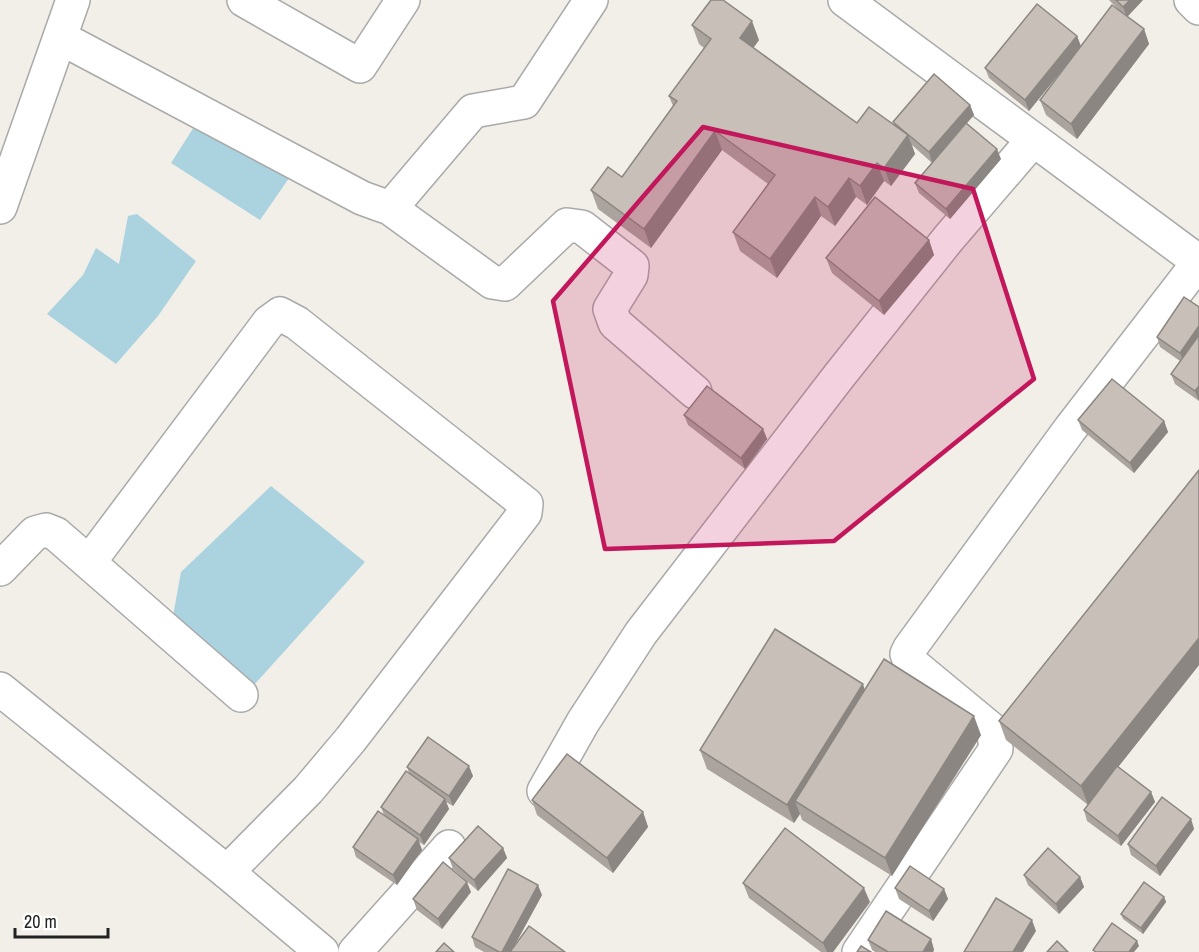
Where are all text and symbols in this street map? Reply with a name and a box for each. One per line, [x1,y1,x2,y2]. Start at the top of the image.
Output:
scale bar [15,901,108,939]
text: 20 m [24,909,57,934]

